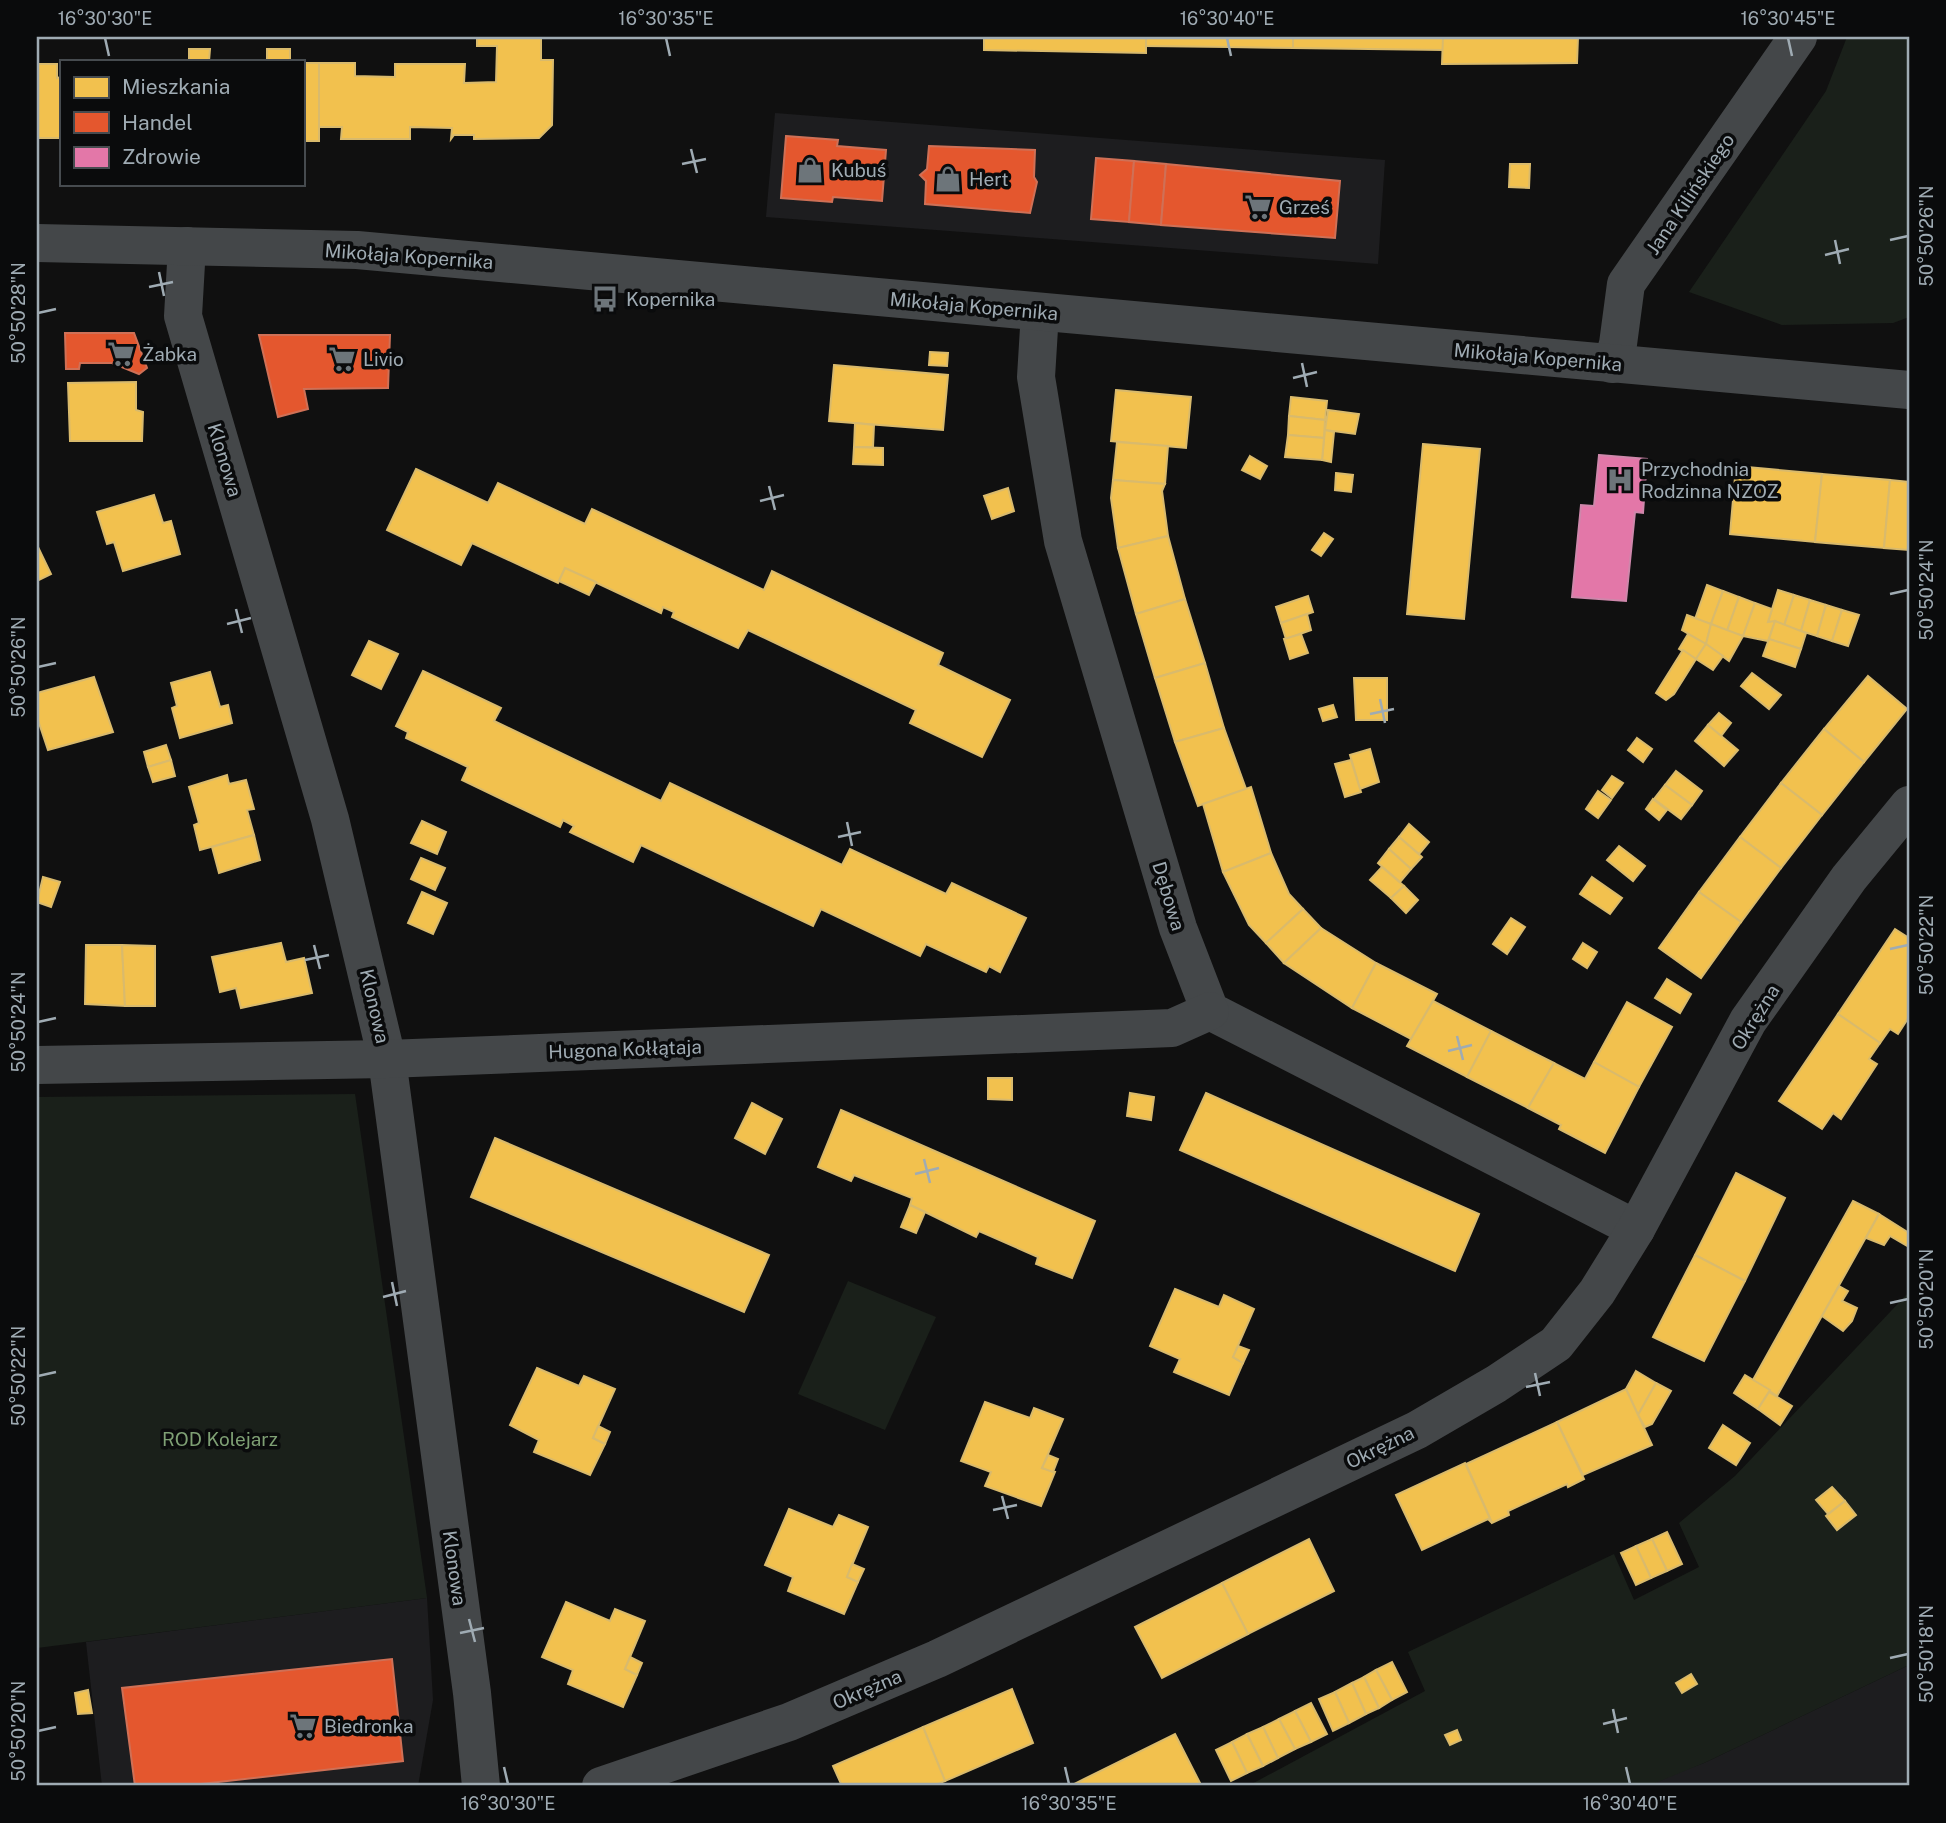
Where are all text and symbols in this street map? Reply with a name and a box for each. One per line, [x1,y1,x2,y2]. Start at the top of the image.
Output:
text: 16°30'30"E [58,8,152,29]
text: 16°30'35"E [618,8,714,29]
text: 16°30'40"E [1180,8,1274,29]
text: 16°30'45"E [1740,8,1836,29]
legend [60,60,304,186]
text: Mieszkania [122,74,230,99]
text: Handel [122,110,193,135]
street label: Jana Kilińskiego [1641,129,1739,259]
text: Zdrowie [122,144,201,169]
shop icon: Kubuś [795,155,825,185]
place label: Kubuś [831,159,886,181]
shop icon: Hert [933,164,963,194]
place label: Hert [969,168,1009,190]
text: 50°50'26"N [1916,185,1937,287]
supermarket icon: Grześ [1243,192,1273,222]
place label: Grześ [1279,196,1330,218]
street label: Mikołaja Kopernika [324,239,494,273]
text: 50°50'28"N [8,262,29,364]
bus stop icon: Kopernika [590,284,620,314]
place label: Kopernika [626,288,715,310]
street label: Mikołaja Kopernika [889,288,1059,324]
supermarket icon: Żabka [106,339,136,369]
street label: Mikołaja Kopernika [1453,339,1623,375]
place label: Żabka [142,343,197,365]
supermarket icon: Livio [327,344,357,374]
place label: Livio [363,348,404,370]
street label: Klonowa [203,421,247,499]
place label: Przychodnia Rodzinna NZOZ [1641,458,1779,502]
hospital icon: Przychodnia Rodzinna NZOZ [1605,465,1635,495]
text: 50°50'24"N [1916,539,1937,641]
text: 50°50'26"N [8,616,29,718]
street label: Dębowa [1148,859,1190,933]
text: 50°50'22"N [1916,895,1937,995]
street label: Klonowa [356,967,394,1045]
text: 50°50'24"N [8,971,29,1073]
street label: Okrężna [1726,980,1784,1054]
street label: Hugona Kołłątaja [548,1035,702,1063]
text: 50°50'20"N [1916,1249,1937,1349]
text: 50°50'22"N [8,1326,29,1426]
street label: Okrężna [1342,1421,1418,1473]
park label: ROD Kolejarz [162,1428,278,1450]
street label: Klonowa [439,1529,471,1607]
text: 50°50'18"N [1916,1605,1937,1703]
street label: Okrężna [829,1665,905,1713]
text: 50°50'20"N [8,1681,29,1781]
supermarket icon: Biedronka [288,1711,318,1741]
place label: Biedronka [324,1715,414,1737]
text: 16°30'30"E [461,1793,555,1814]
text: 16°30'35"E [1021,1793,1117,1814]
text: 16°30'40"E [1583,1793,1677,1814]

